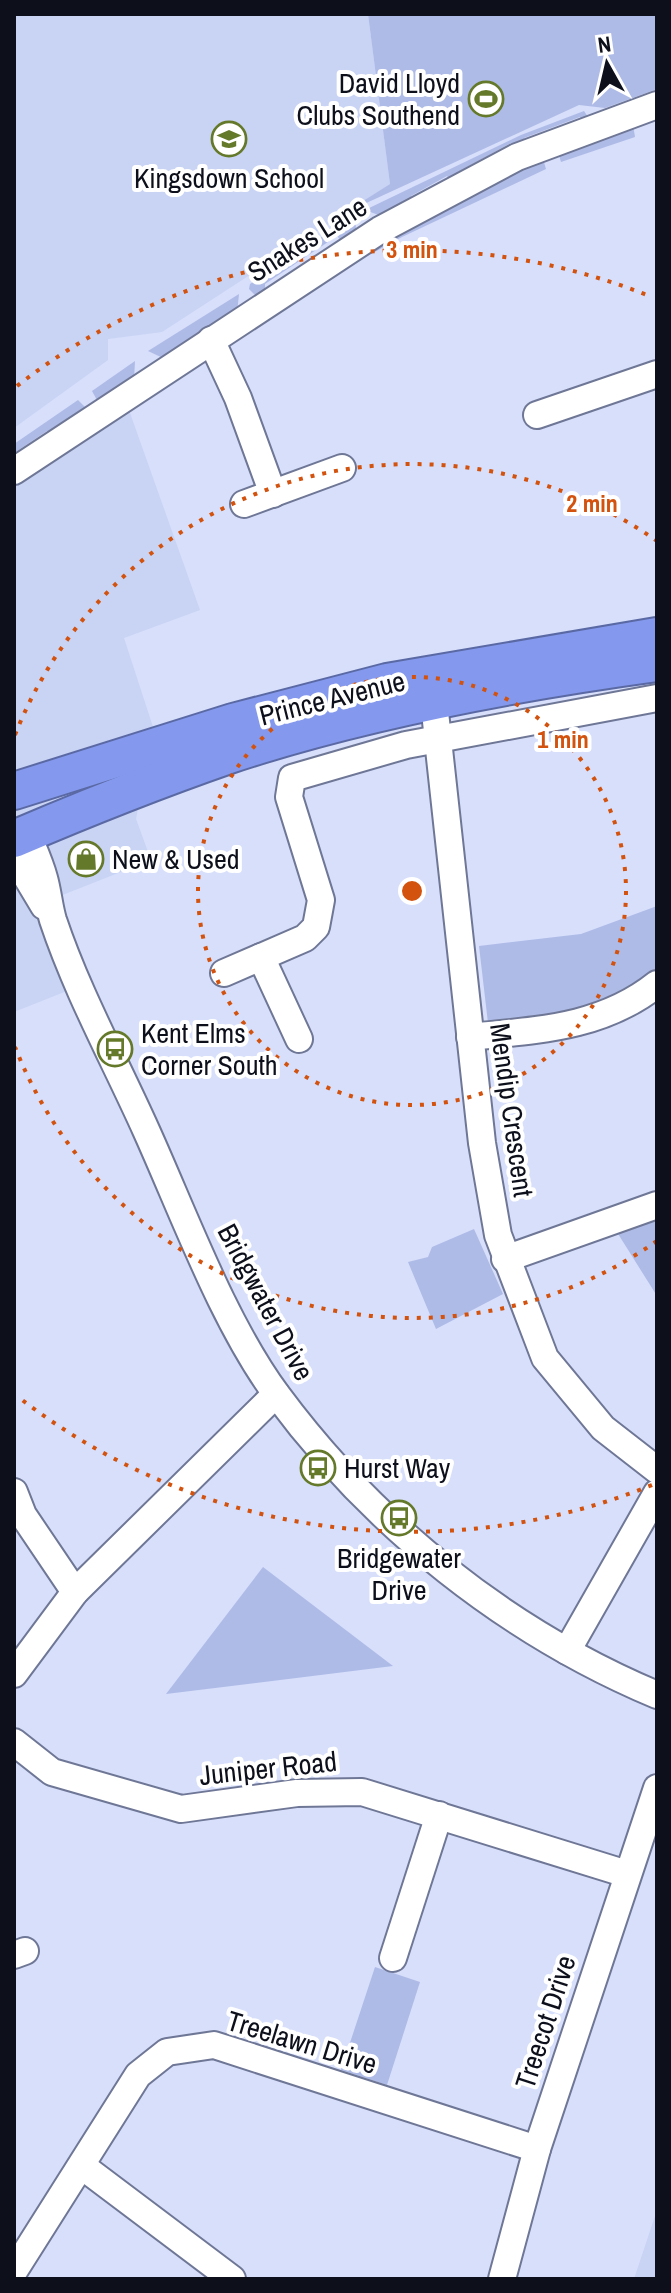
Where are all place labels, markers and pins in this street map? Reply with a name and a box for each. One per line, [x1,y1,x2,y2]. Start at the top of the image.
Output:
place label: David Lloyd Clubs Southend [297,64,460,134]
sports icon: David Lloyd Clubs Southend [467,80,505,118]
school or university icon: Kingsdown School [210,120,248,158]
place label: Kingsdown School [134,159,324,197]
shop icon: New & Used [67,840,105,878]
place label: New & Used [112,840,240,878]
centre of rings [398,877,426,905]
place label: Kent Elms Corner South [141,1014,278,1084]
bus stop icon: Kent Elms Corner South [96,1030,134,1068]
bus stop icon: Hurst Way [299,1449,337,1487]
place label: Hurst Way [344,1449,451,1487]
bus stop icon: Bridgewater Drive [380,1499,418,1537]
place label: Bridgewater Drive [337,1539,461,1609]

